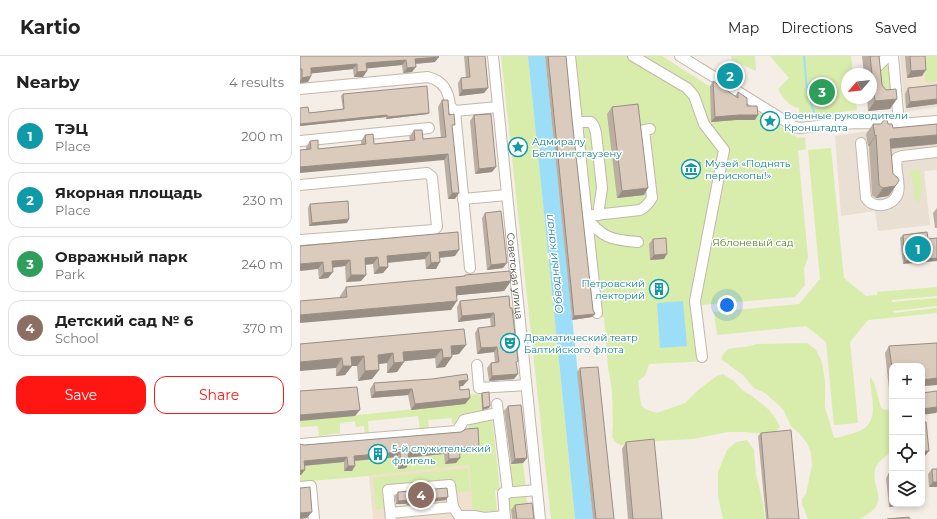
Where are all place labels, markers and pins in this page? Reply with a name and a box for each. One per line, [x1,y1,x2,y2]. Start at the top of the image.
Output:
pin: 2 [717,61,743,91]
pin: 3 [809,77,835,107]
place label: Военные руководители Кронштадта [784,109,908,134]
place icon: Военные руководители Кронштадта [759,110,781,132]
place label: Адмиралу Беллингсгаузену [532,135,622,160]
place icon: Адмиралу Беллингсгаузену [507,136,529,158]
place label: Музей «Поднять перископы!» [705,157,791,182]
museum icon: Музей «Поднять перископы!» [680,158,702,180]
pin: 1 [905,234,931,264]
place label: Петровский лекторий [582,277,645,302]
building icon: Петровский лекторий [648,278,670,300]
place label: Драматический театр Балтийского флота [524,331,638,356]
theatre icon: Драматический театр Балтийского флота [499,332,521,354]
place label: 5-й служительский флигель [392,442,491,467]
building icon: 5-й служительский флигель [367,443,389,465]
pin: 4 [408,480,434,510]

